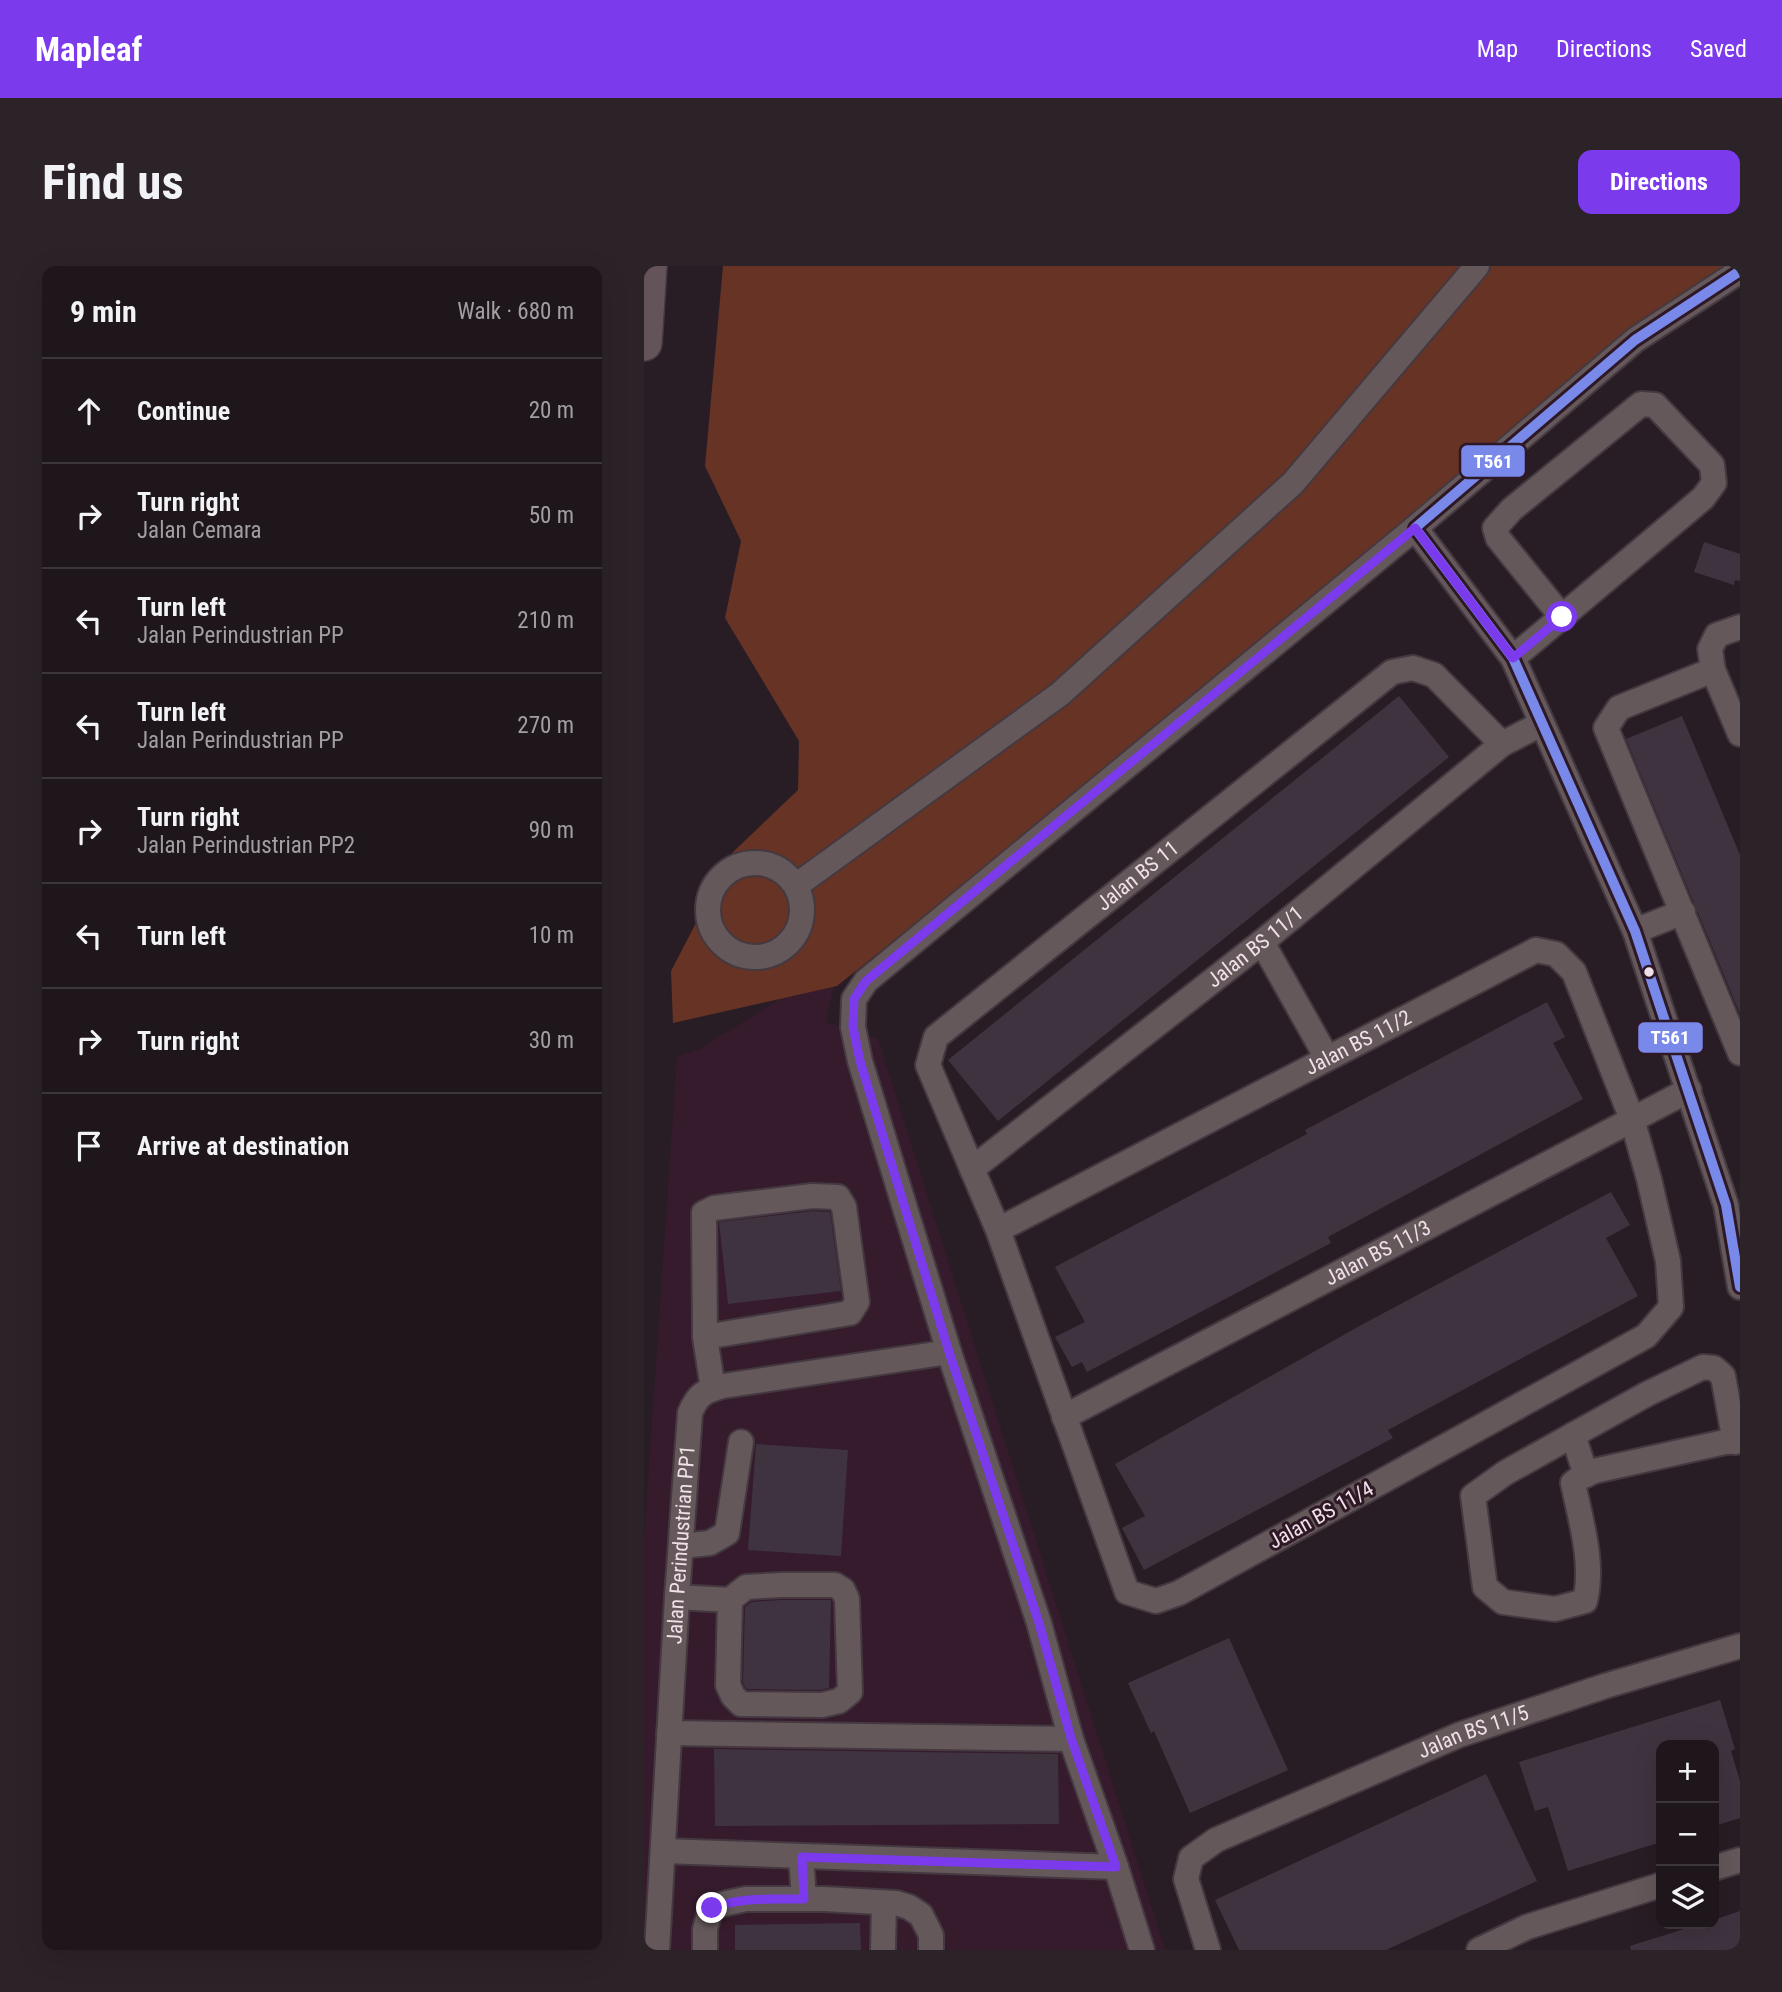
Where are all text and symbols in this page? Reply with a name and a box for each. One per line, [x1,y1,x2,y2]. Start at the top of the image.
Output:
text: Mapleaf [35,30,142,69]
text: Map [1477,35,1518,63]
text: Directions [1556,35,1652,63]
text: Saved [1690,35,1747,63]
button: Directions [1578,150,1740,214]
text: Find us [42,154,184,211]
text: 9 min [70,294,137,329]
text: Walk · 680 m [457,298,574,325]
icon: ahead [70,392,108,430]
text: Continue [137,396,230,426]
text: 20 m [529,397,574,424]
line badge: T561 [1460,444,1526,478]
text: T561 [1473,450,1513,473]
text: Turn right [137,487,239,517]
icon: right [70,497,108,535]
text: 50 m [529,502,574,529]
text: Jalan Cemara [137,517,262,544]
text: Turn left [137,592,226,622]
route start [1546,601,1577,632]
icon: left [70,602,108,640]
text: 210 m [517,607,574,634]
text: Jalan Perindustrian PP [137,622,344,649]
text: Turn left [137,697,226,727]
icon: left [70,707,108,745]
text: 270 m [517,712,574,739]
text: Jalan Perindustrian PP [137,727,344,754]
text: Turn right [137,802,239,832]
icon: right [70,812,108,850]
text: 90 m [529,817,574,844]
text: Jalan Perindustrian PP2 [137,832,355,859]
street label: Jalan BS 11 [1092,836,1183,916]
street label: Jalan BS 11/1 [1202,901,1308,992]
icon: left [70,917,108,955]
text: Turn left [137,921,226,951]
text: 10 m [529,922,574,949]
unlabelled marker [1642,965,1656,979]
street label: Jalan BS 11/2 [1301,1005,1415,1080]
line badge: T561 [1637,1021,1704,1054]
icon: right [70,1022,108,1060]
text: Turn right [137,1026,239,1056]
text: T561 [1650,1026,1690,1049]
text: 30 m [529,1027,574,1054]
icon: arrive [70,1127,108,1165]
text: Arrive at destination [137,1131,349,1161]
street label: Jalan BS 11/3 [1321,1215,1435,1290]
street label: Jalan Perindustrian PP1 [662,1444,700,1645]
street label: Jalan BS 11/4 [1264,1476,1378,1554]
street label: Jalan BS 11/5 [1414,1701,1532,1763]
map controls [1656,1740,1719,1929]
button: + [1656,1740,1719,1803]
button: − [1656,1803,1719,1866]
button: layers [1656,1866,1719,1929]
route end [696,1892,727,1923]

